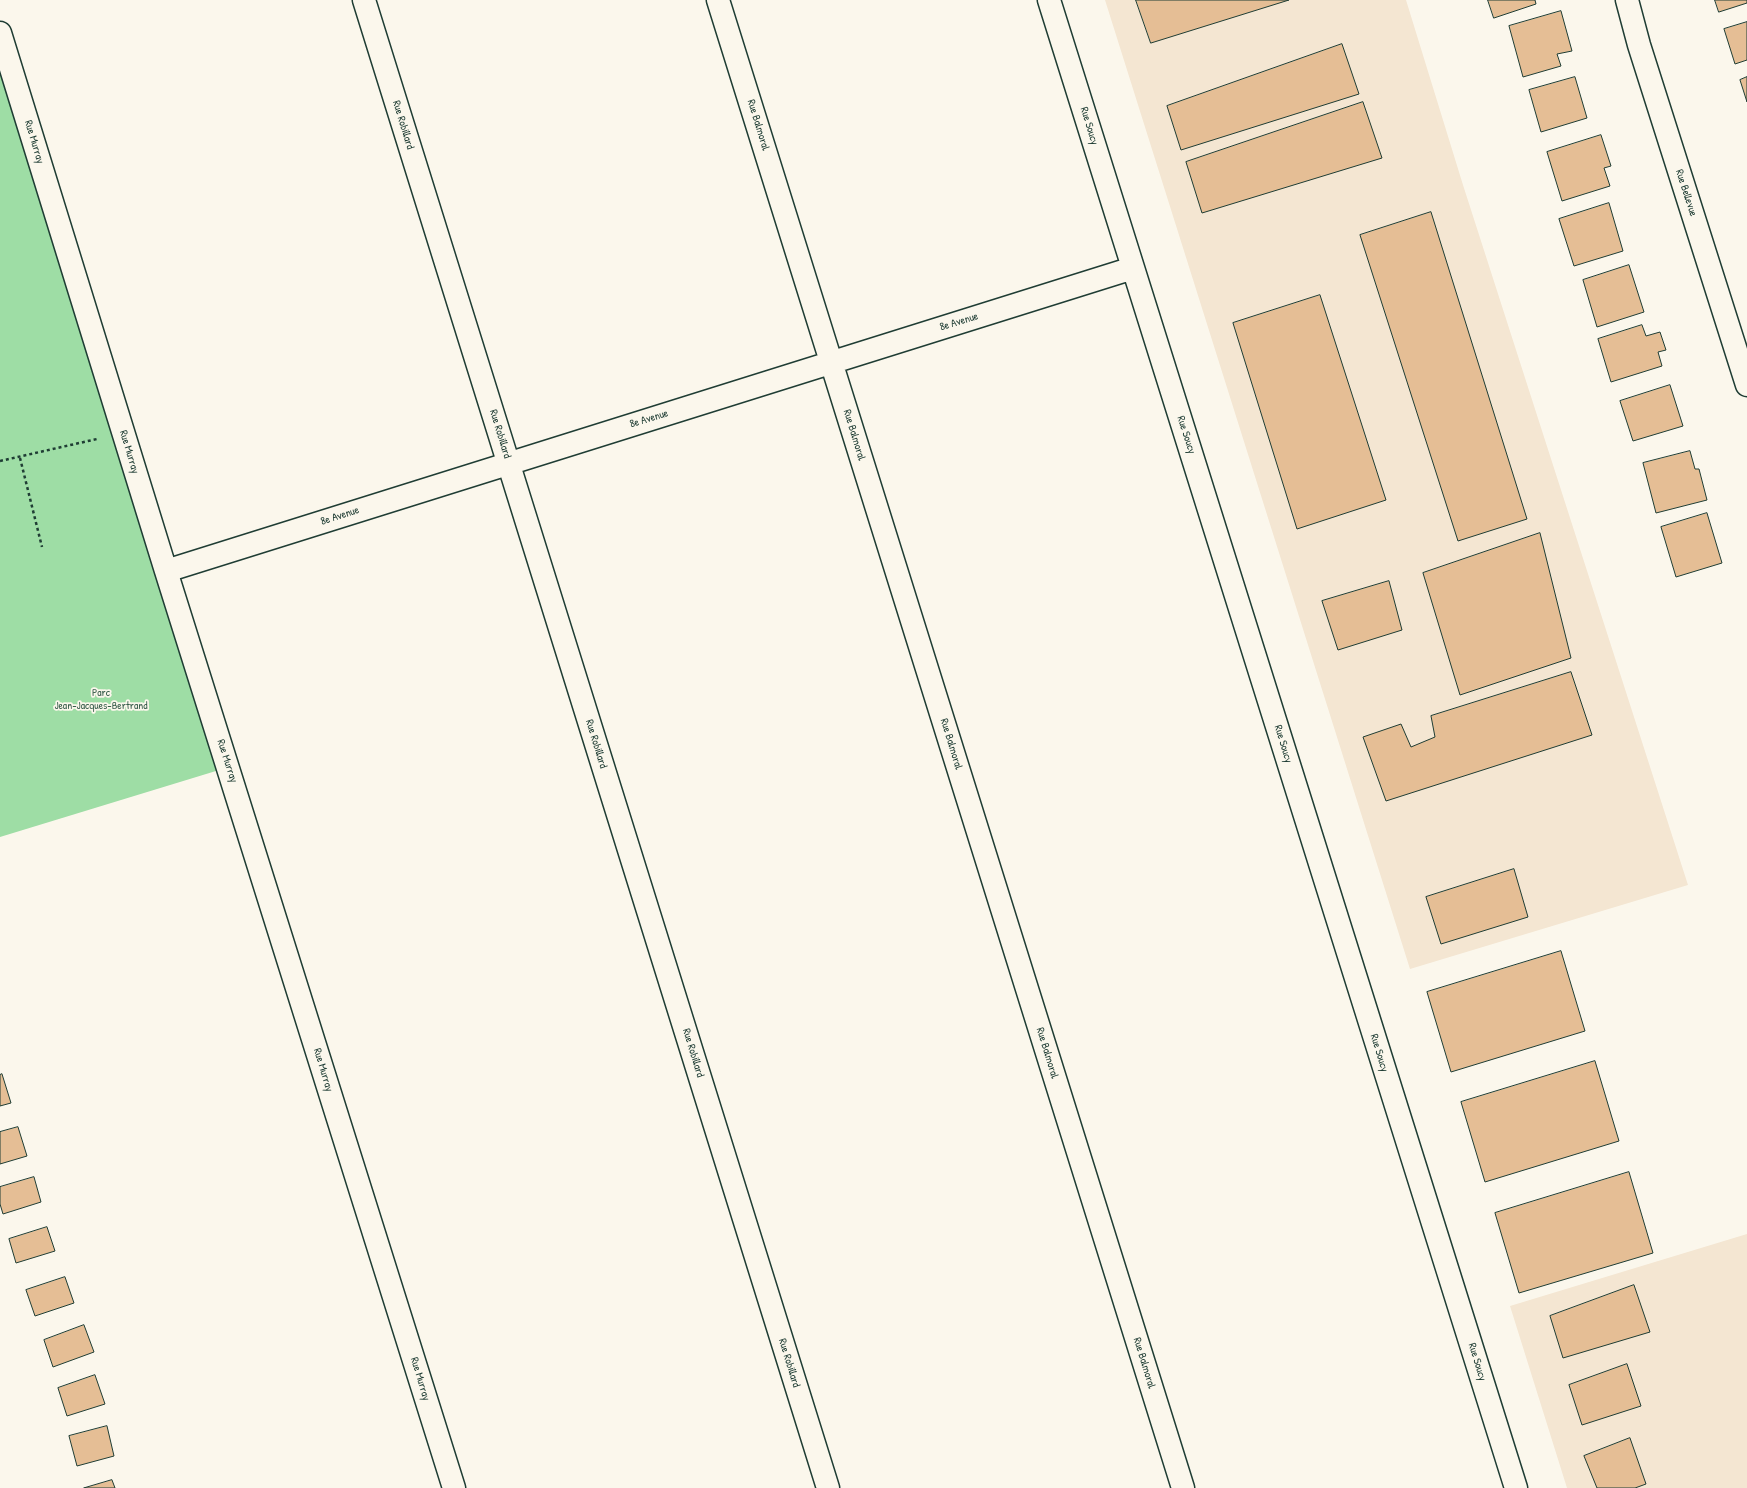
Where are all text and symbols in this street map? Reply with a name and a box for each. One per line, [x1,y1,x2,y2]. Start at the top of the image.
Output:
street label: Rue Balmoral [744,98,772,152]
street label: Rue Robillard [389,99,417,151]
street label: Rue Soucy [1077,105,1101,147]
street label: Rue Murray [21,119,47,165]
street label: Rue Bellevue [1672,168,1700,218]
street label: 8e Avenue [938,310,980,334]
street label: 8e Avenue [628,407,670,431]
street label: Rue Robillard [486,408,514,460]
street label: Rue Balmoral [840,408,868,462]
street label: Rue Soucy [1174,414,1198,456]
street label: Rue Murray [116,429,142,475]
street label: 8e Avenue [319,504,361,528]
park label: Parc Jean-Jacques-Bertrand [54,686,148,712]
street label: Rue Balmoral [937,717,965,771]
street label: Rue Robillard [582,718,610,770]
street label: Rue Soucy [1271,723,1295,765]
street label: Rue Murray [214,738,240,784]
street label: Rue Balmoral [1033,1026,1061,1080]
street label: Rue Robillard [679,1027,707,1079]
street label: Rue Soucy [1367,1032,1391,1074]
street label: Rue Murray [310,1047,336,1093]
street label: Rue Balmoral [1130,1336,1158,1390]
street label: Rue Robillard [775,1337,803,1389]
street label: Rue Soucy [1465,1341,1489,1383]
street label: Rue Murray [407,1356,433,1402]

